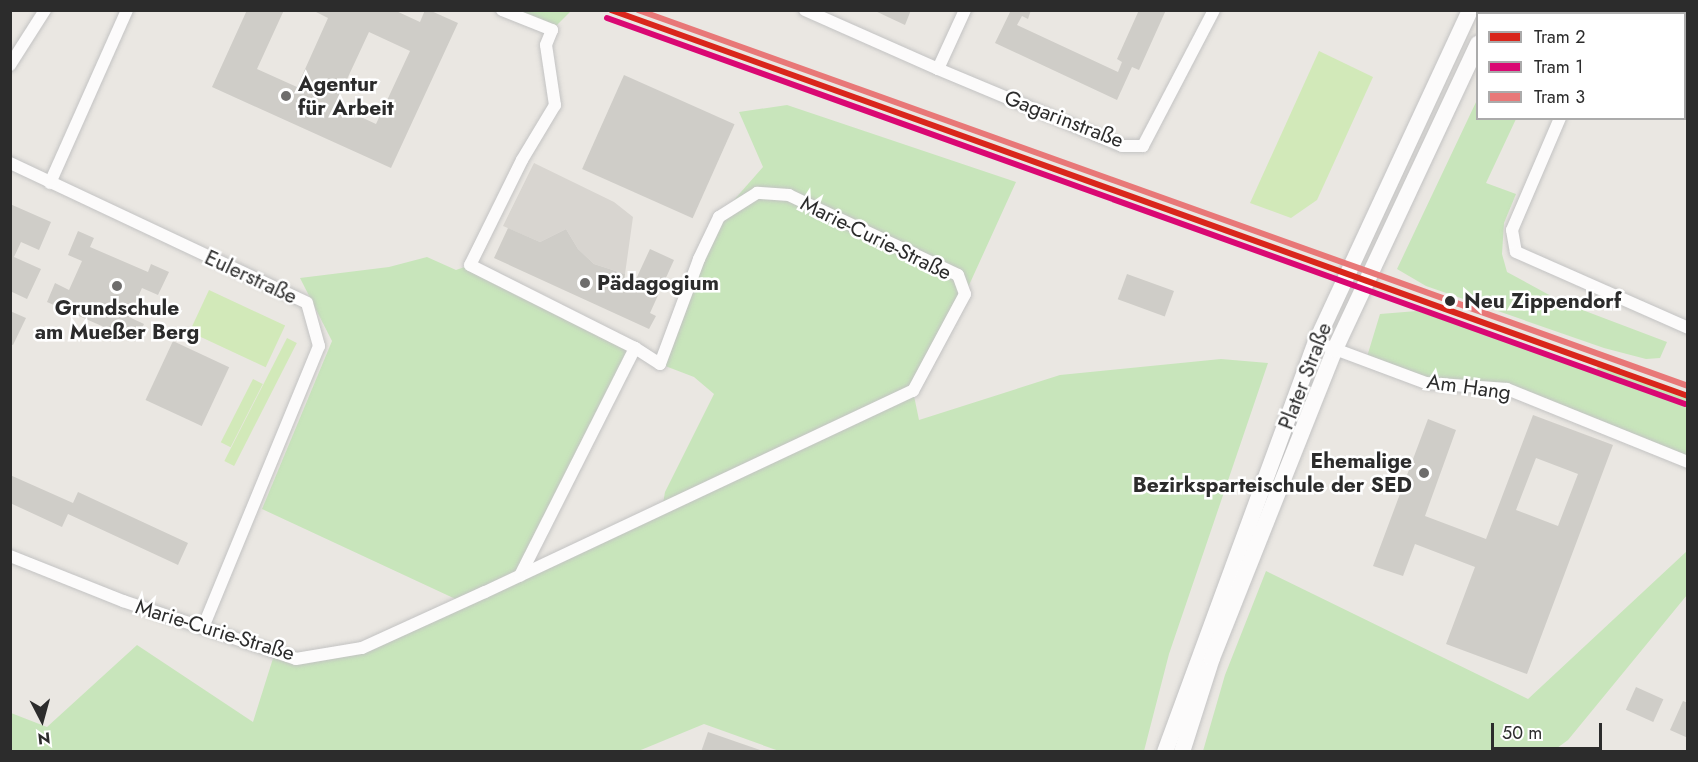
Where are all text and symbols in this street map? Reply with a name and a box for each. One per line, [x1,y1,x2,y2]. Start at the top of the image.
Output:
legend [1476,12,1686,120]
text: Tram 2 [1534,24,1585,50]
text: Tram 1 [1534,54,1583,80]
place label: Agentur für Arbeit [298,71,394,121]
text: Tram 3 [1534,84,1585,110]
street label: Gagarinstraße [1001,85,1127,153]
marker: Agentur für Arbeit [279,89,293,103]
street label: Marie-Curie-Straße [796,191,956,285]
street label: Eulerstraße [201,245,301,309]
place label: Pädagogium [597,270,719,296]
marker: Pädagogium [578,276,592,290]
marker: Grundschule am Mueßer Berg [110,279,124,293]
place label: Neu Zippendorf [1464,288,1621,314]
marker: Neu Zippendorf [1441,292,1459,310]
place label: Grundschule am Mueßer Berg [35,295,199,345]
street label: Plater Straße [1273,319,1337,433]
street label: Am Hang [1425,369,1513,405]
place label: Ehemalige Bezirksparteischule der SED [1133,448,1412,498]
marker: Ehemalige Bezirksparteischule der SED [1417,466,1431,480]
street label: Marie-Curie-Straße [133,594,297,666]
north arrow [12,690,72,750]
scale bar [1494,711,1605,749]
text: 50 m [1502,720,1542,746]
text: N [36,726,51,751]

